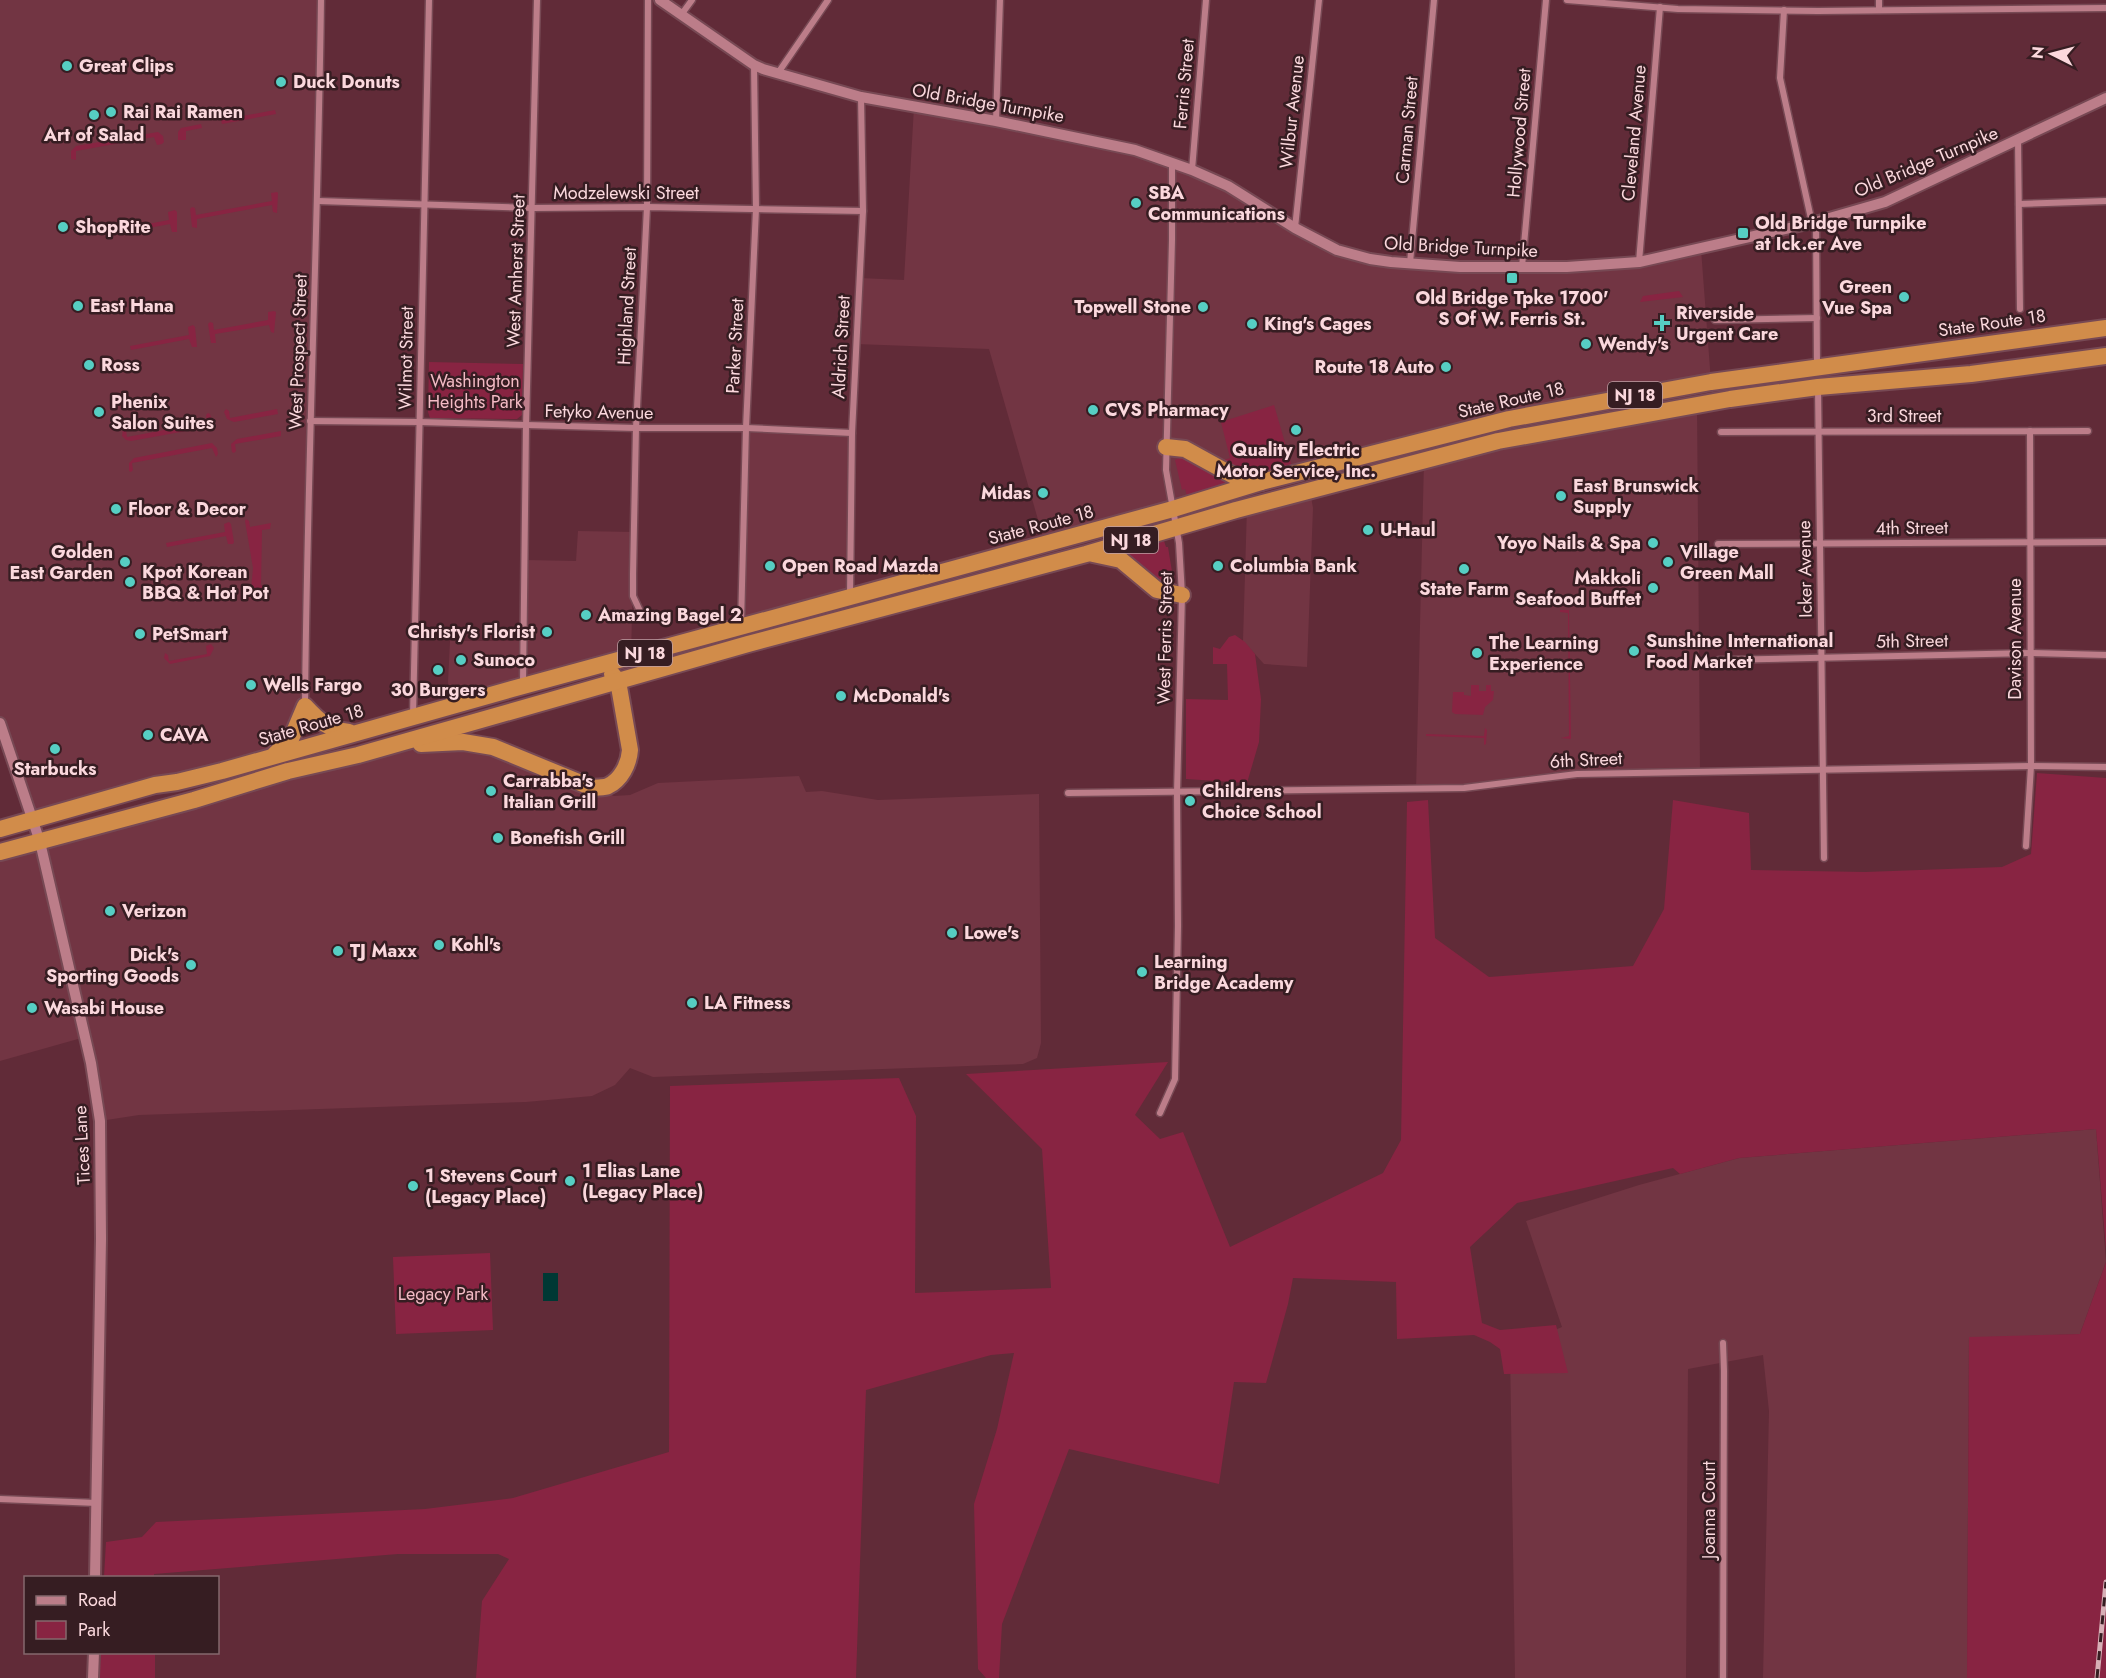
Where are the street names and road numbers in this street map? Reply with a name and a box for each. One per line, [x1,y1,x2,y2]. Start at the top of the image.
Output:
street label: Ferris Street [1167,37,1201,130]
street label: Wilbur Avenue [1273,54,1311,170]
street label: Cleveland Avenue [1615,64,1653,202]
street label: Hollywood Street [1500,67,1538,199]
street label: Carman Street [1389,75,1425,185]
street label: Old Bridge Turnpike [910,77,1066,129]
street label: Old Bridge Turnpike [1850,120,2002,204]
street label: Modzelewski Street [553,180,699,206]
street label: West Amherst Street [500,193,532,348]
street label: Old Bridge Turnpike [1383,230,1539,264]
street label: Highland Street [611,246,643,366]
street label: West Prospect Street [282,273,314,430]
street label: Aldrich Street [825,294,857,399]
street label: Parker Street [720,297,751,394]
street label: State Route 18 [1937,303,2047,343]
street label: Wilmot Street [392,306,420,410]
street label: State Route 18 [1455,375,1567,425]
road number: NJ 18 [1608,382,1662,408]
street label: Fetyko Avenue [544,398,654,426]
street label: 3rd Street [1867,403,1942,429]
street label: State Route 18 [985,498,1097,552]
street label: 4th Street [1875,514,1949,542]
street label: Icker Avenue [1791,520,1819,618]
road number: NJ 18 [1104,527,1158,553]
street label: West Ferris Street [1151,571,1179,705]
street label: Davison Avenue [2002,578,2028,700]
street label: 5th Street [1876,627,1949,655]
road number: NJ 18 [618,640,672,666]
street label: State Route 18 [255,698,367,752]
street label: 6th Street [1549,745,1624,775]
street label: Tices Lane [67,1105,97,1185]
street label: Joanna Court [1696,1460,1722,1561]

